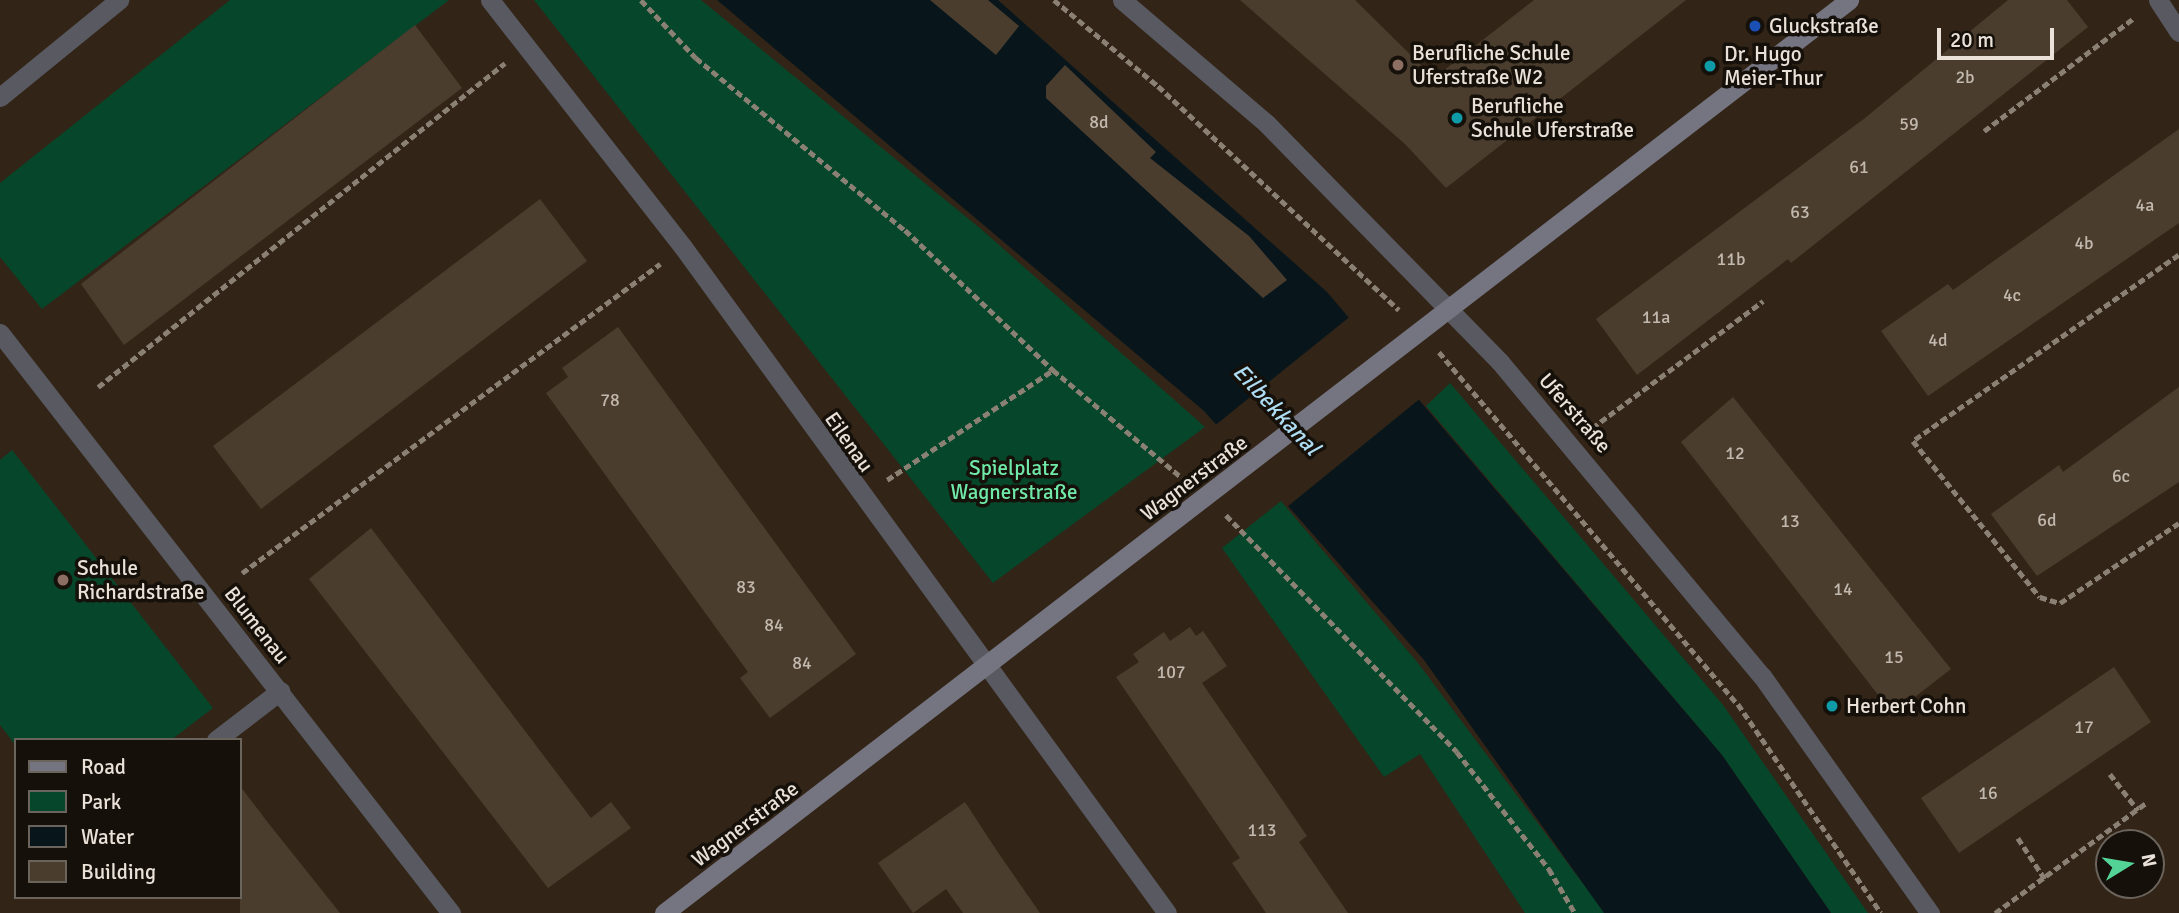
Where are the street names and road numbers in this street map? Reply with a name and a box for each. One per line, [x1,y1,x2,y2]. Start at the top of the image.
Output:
street label: Uferstraße [1534,368,1616,458]
street label: Eilenau [819,407,879,477]
street label: Wagnerstraße [1136,430,1252,526]
street label: Blumenau [219,581,295,669]
street label: Wagnerstraße [687,776,803,872]

